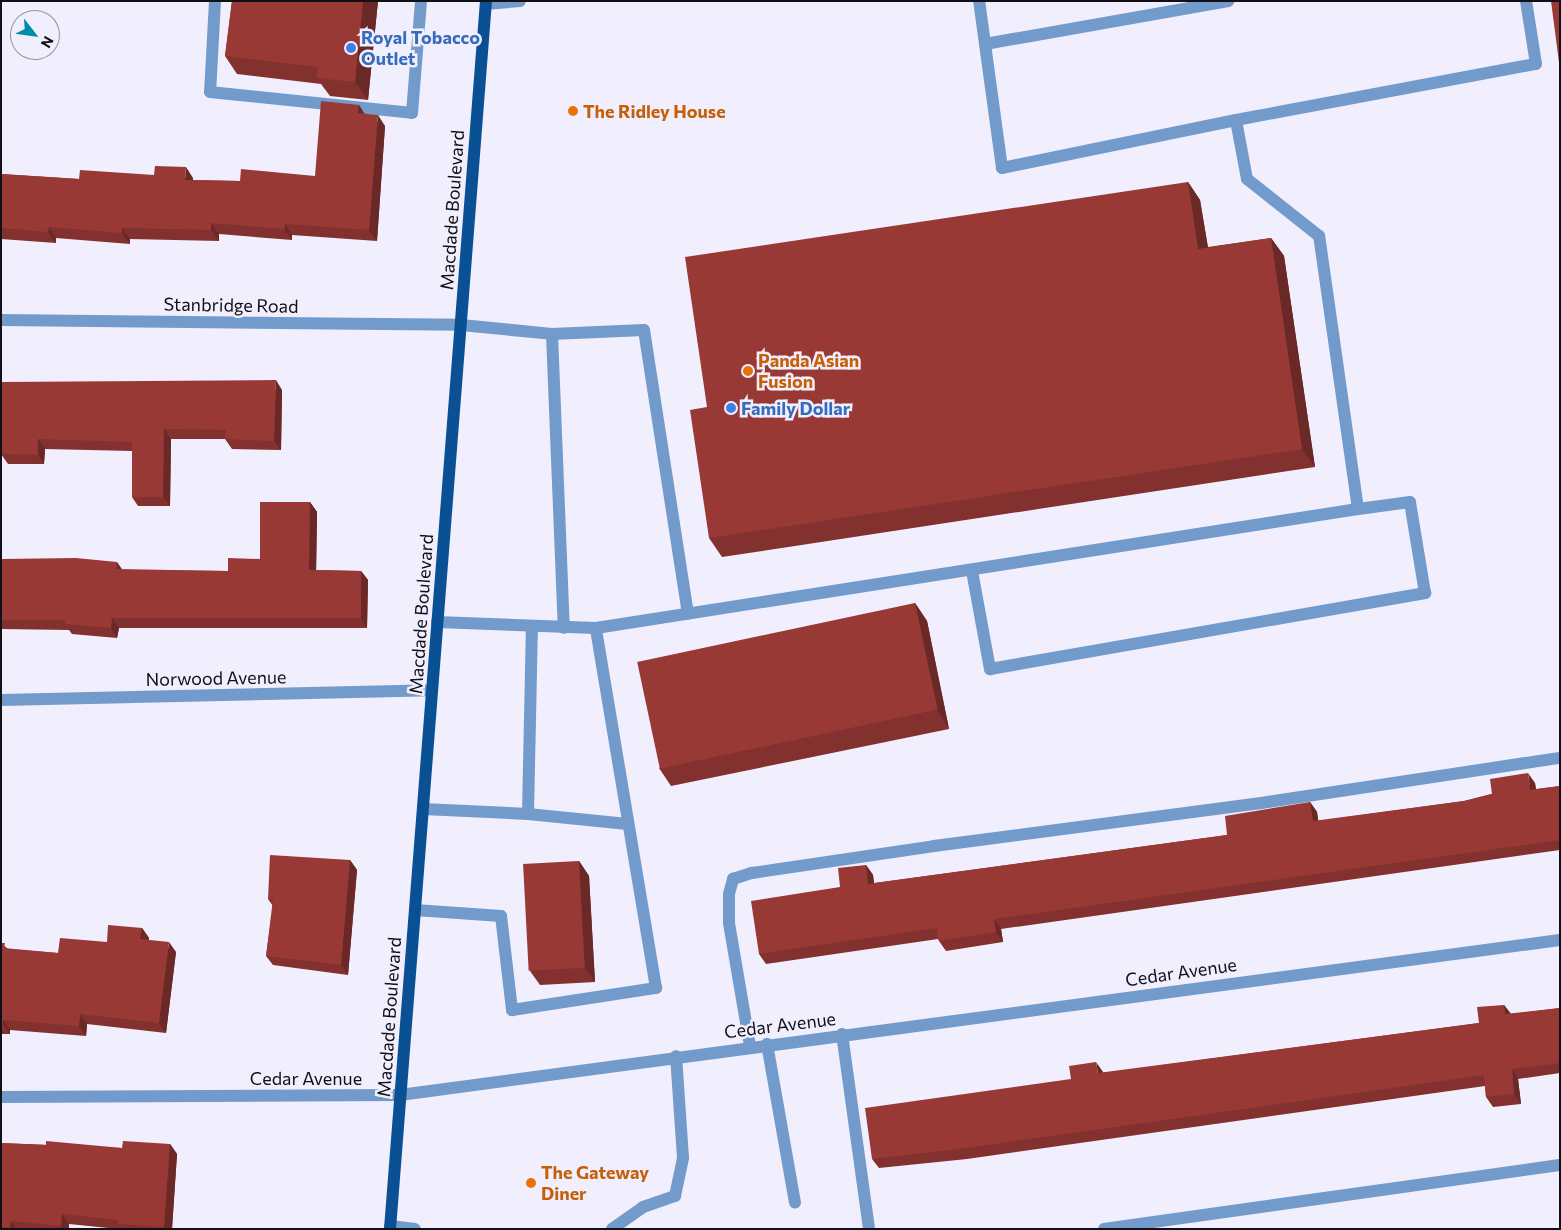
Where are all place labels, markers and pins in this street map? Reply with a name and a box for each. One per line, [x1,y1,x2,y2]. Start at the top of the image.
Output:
place label: Royal Tobacco Outlet [361,27,480,70]
marker: Royal Tobacco Outlet [345,42,357,54]
place label: The Ridley House [583,100,726,122]
marker: The Ridley House [567,105,579,117]
place label: Panda Asian Fusion [758,350,859,392]
marker: Panda Asian Fusion [742,365,754,377]
place label: Family Dollar [741,397,850,419]
marker: Family Dollar [725,402,737,414]
place label: The Gateway Diner [541,1162,649,1204]
marker: The Gateway Diner [525,1177,537,1189]

